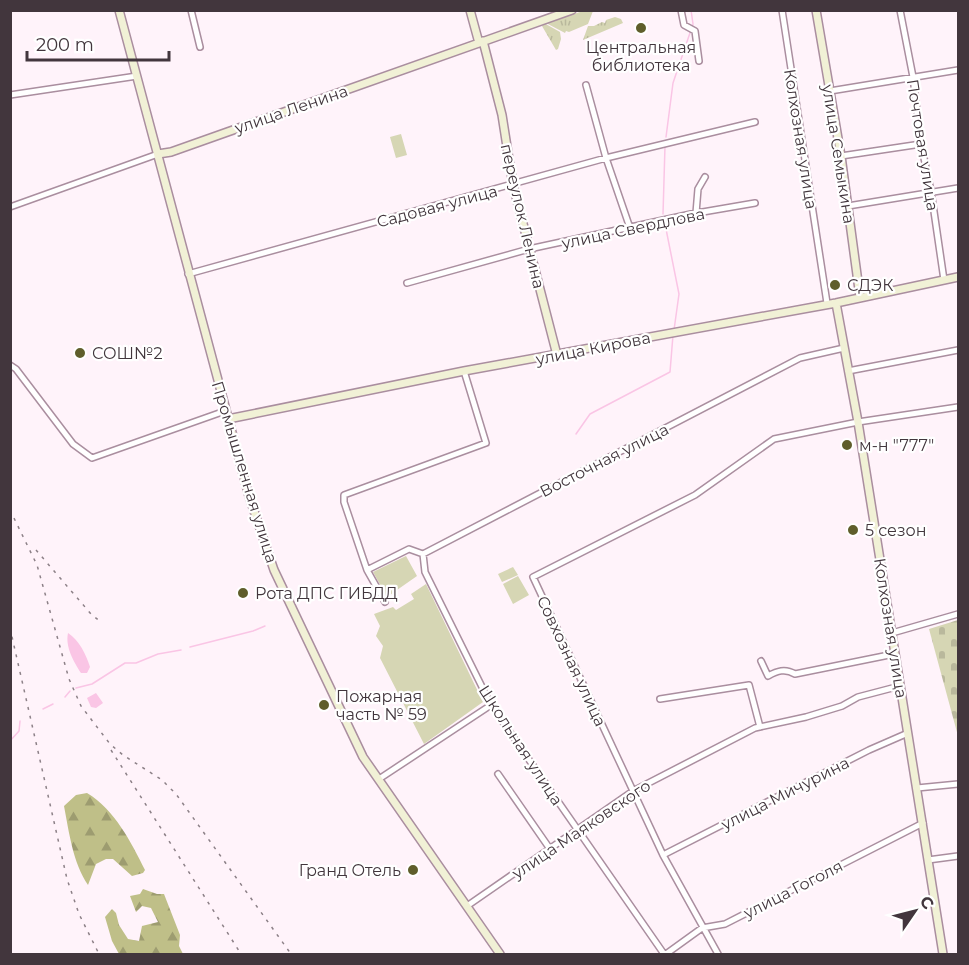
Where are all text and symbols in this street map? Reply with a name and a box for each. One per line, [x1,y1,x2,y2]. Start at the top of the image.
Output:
marker: Центральная библиотека [634,21,648,35]
scale bar [27,24,170,62]
text: 200 m [36,34,94,56]
place label: Центральная библиотека [586,38,696,75]
street label: Колхозная улица [780,68,821,211]
street label: Почтовая улица [903,78,942,212]
street label: улица Ленина [231,81,350,138]
street label: улица Семыкина [818,82,859,225]
street label: переулок Ленина [497,142,548,290]
street label: Садовая улица [375,181,500,232]
street label: улица Свердлова [559,204,706,253]
place label: СДЭК [847,276,893,295]
marker: СДЭК [828,278,842,292]
street label: улица Кирова [533,328,652,369]
place label: СОШ№2 [92,344,163,363]
marker: СОШ№2 [73,346,87,360]
street label: Промышленная улица [208,379,281,565]
street label: Восточная улица [537,420,672,501]
place label: м-н "777" [859,436,934,455]
marker: м-н "777" [840,438,854,452]
place label: 5 сезон [865,521,927,540]
marker: 5 сезон [846,523,860,537]
street label: Колхозная улица [870,557,911,700]
place label: Рота ДПС ГИБДД [255,584,398,603]
marker: Рота ДПС ГИБДД [236,586,250,600]
street label: Совхозная улица [533,593,610,729]
street label: Школьная улица [475,681,567,809]
place label: Пожарная часть № 59 [336,687,427,724]
marker: Пожарная часть № 59 [317,698,331,712]
street label: улица Мичурина [717,753,852,834]
street label: улица Маяковского [508,776,654,883]
street label: улица Гоголя [740,856,846,923]
place label: Гранд Отель [299,861,401,880]
marker: Гранд Отель [406,863,420,877]
north arrow [885,881,945,941]
text: С [916,892,938,913]

